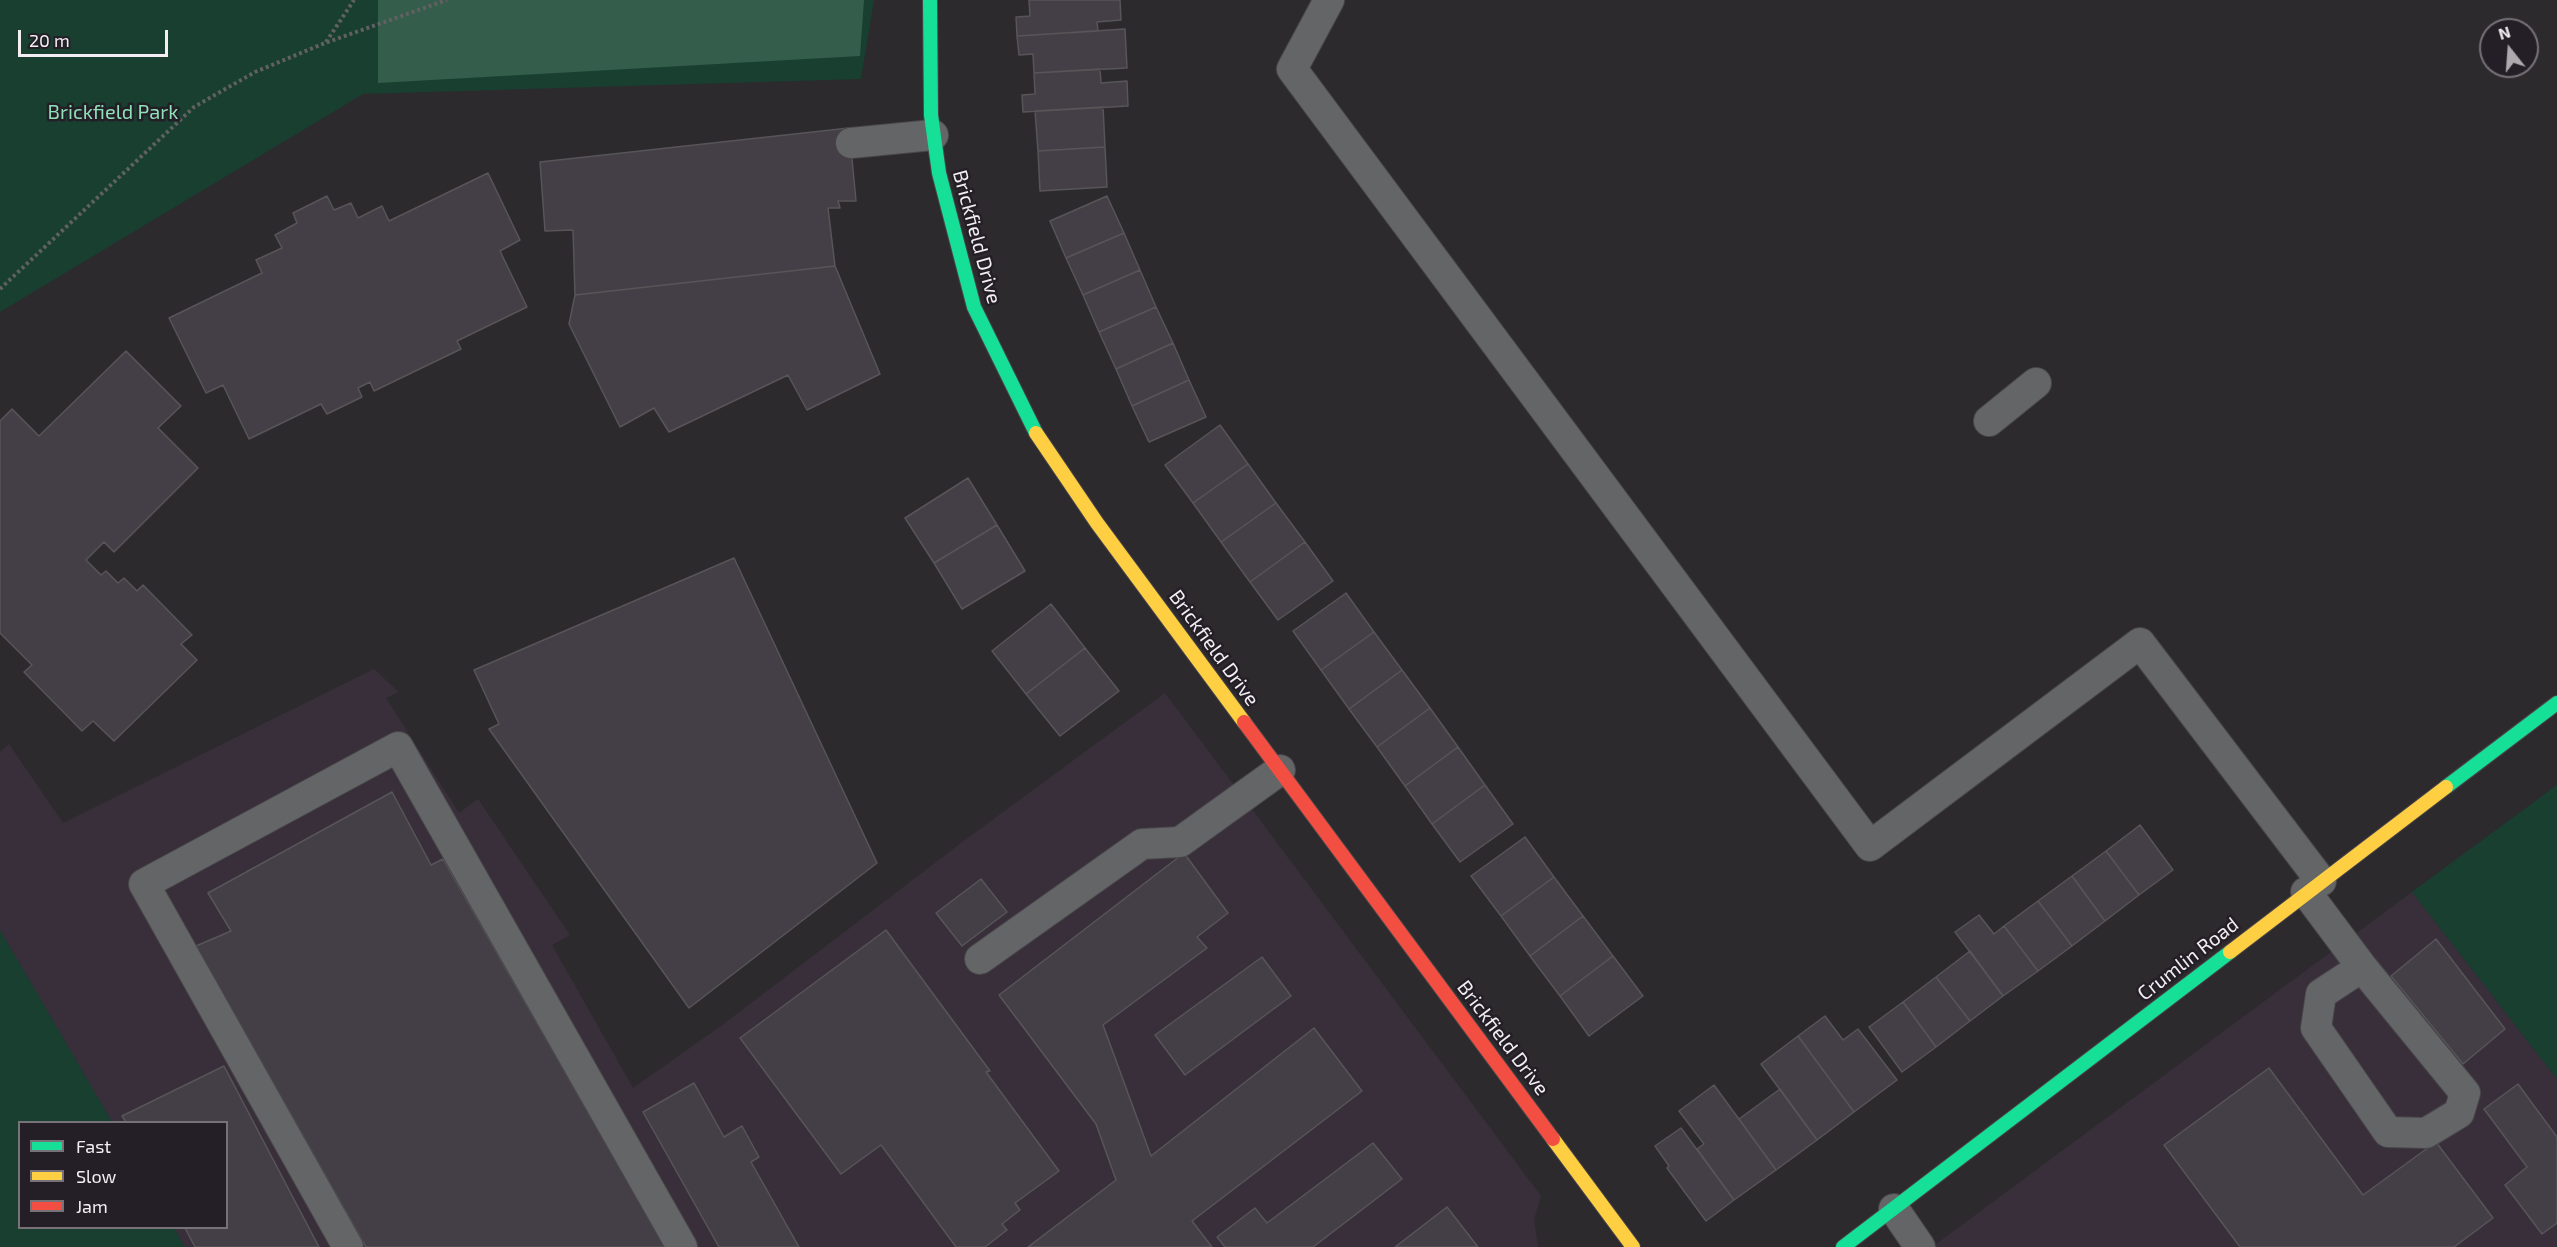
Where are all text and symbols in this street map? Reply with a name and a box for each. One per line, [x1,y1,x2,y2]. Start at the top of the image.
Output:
scale bar [21,18,171,56]
north arrow [2479,18,2539,78]
text: N [2496,21,2512,43]
text: 20 m [29,29,70,51]
park label: Brickfield Park [48,100,178,124]
street label: Brickfield Drive [948,167,1006,307]
street label: Brickfield Drive [1164,585,1264,711]
street label: Crumlin Road [2133,912,2243,1006]
street label: Brickfield Drive [1452,976,1554,1100]
legend [18,1121,228,1229]
text: Fast [76,1135,111,1157]
text: Slow [76,1165,116,1187]
text: Jam [76,1195,108,1217]

